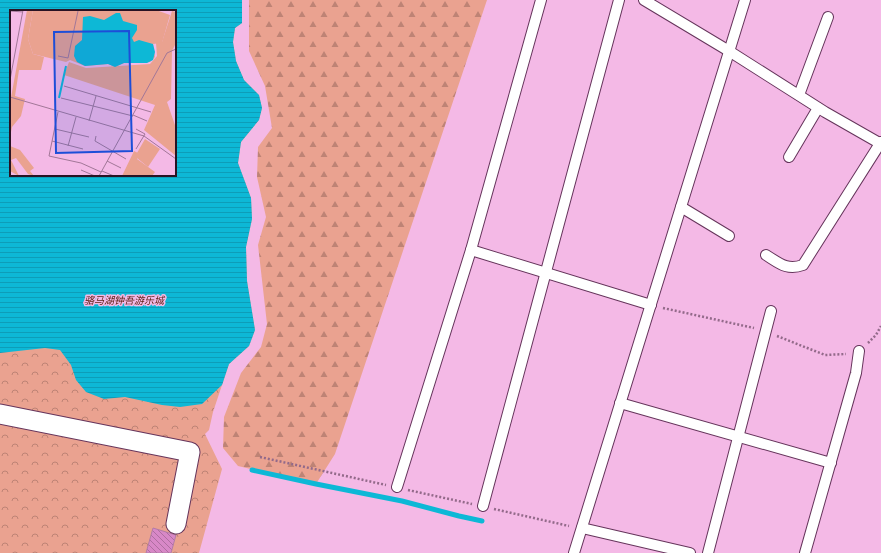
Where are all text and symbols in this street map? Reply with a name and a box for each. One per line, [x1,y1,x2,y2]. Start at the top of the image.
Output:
inset map [10,10,176,176]
park label: 骆马湖钟吾游乐城 [84,292,166,307]

